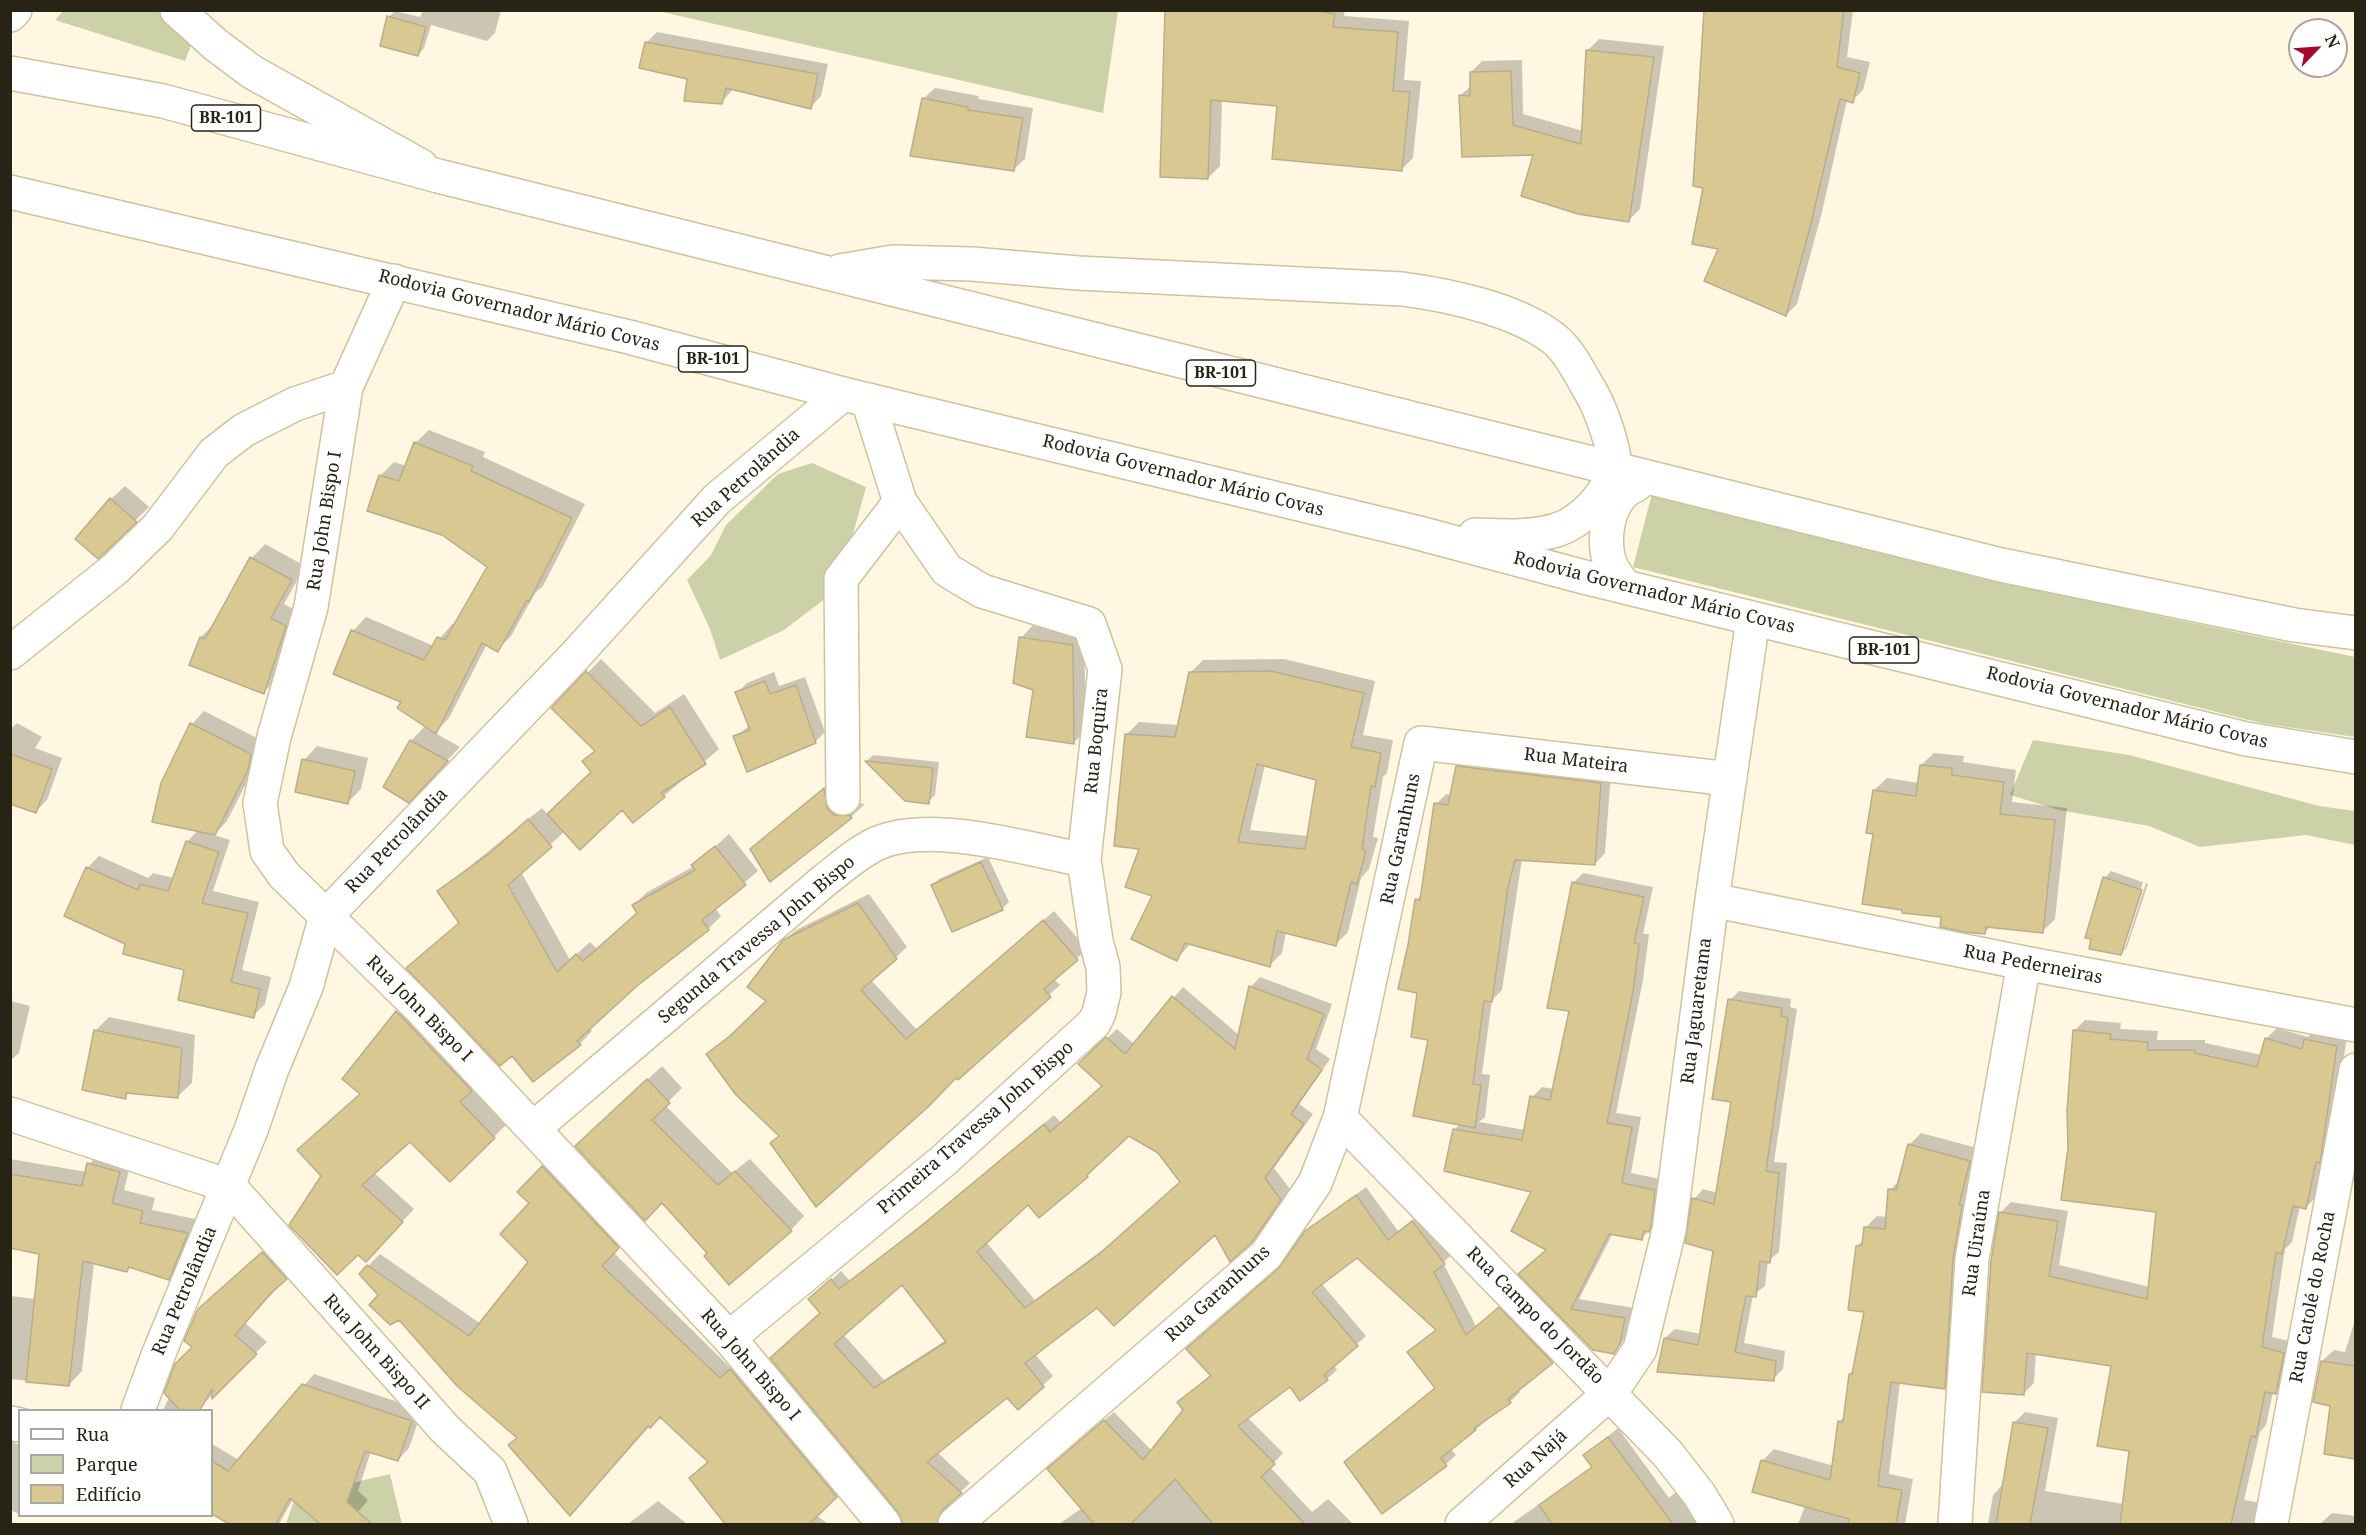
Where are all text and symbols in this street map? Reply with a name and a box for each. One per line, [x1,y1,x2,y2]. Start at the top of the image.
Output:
north arrow [2288,18,2348,78]
text: N [2320,31,2345,52]
road number: BR-101 [192,105,260,131]
street label: Rodovia Governador Mário Covas [376,266,662,356]
road number: BR-101 [678,346,748,372]
road number: BR-101 [1186,360,1256,386]
street label: Rua Petrolândia [687,424,805,532]
street label: Rodovia Governador Mário Covas [1040,431,1326,521]
street label: Rua John Bispo I [303,450,347,592]
street label: Rodovia Governador Mário Covas [1511,548,1797,638]
road number: BR-101 [1850,637,1918,663]
street label: Rodovia Governador Mário Covas [1984,663,2270,753]
street label: Rua Boquira [1081,687,1113,795]
street label: Rua Mateira [1523,744,1629,778]
street label: Rua Garanhuns [1377,771,1425,907]
street label: Rua Petrolândia [341,784,453,898]
street label: Segunda Travessa John Bispo [654,851,860,1029]
street label: Rua Jaguaretama [1677,936,1717,1086]
street label: Rua Pederneiras [1962,941,2104,989]
street label: Rua John Bispo I [362,952,476,1066]
street label: Primeira Travessa John Bispo [874,1037,1078,1219]
street label: Rua Uiraúna [1959,1188,1995,1298]
street label: Rua Catolé do Rocha [2286,1209,2340,1385]
street label: Rua Petrolândia [148,1223,222,1359]
street label: Rua Garanhuns [1161,1241,1275,1347]
street label: Rua Campo do Jordão [1462,1243,1608,1389]
street label: Rua John Bispo II [319,1290,433,1414]
street label: Rua John Bispo I [696,1305,804,1425]
legend [18,1409,213,1517]
text: Rua [76,1422,109,1446]
street label: Rua Najá [1500,1425,1572,1493]
text: Parque [76,1452,138,1476]
text: Edifício [76,1482,141,1506]

